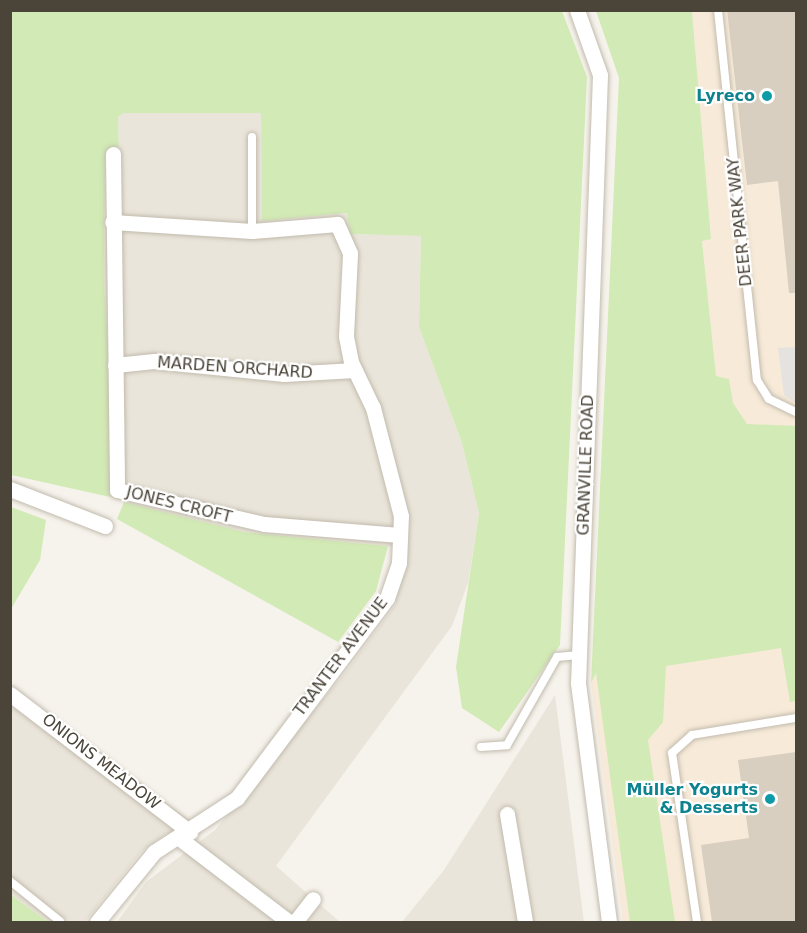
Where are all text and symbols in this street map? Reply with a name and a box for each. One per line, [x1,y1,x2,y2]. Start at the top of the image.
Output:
place label: Lyreco [696,86,755,106]
marker: Lyreco [760,89,774,103]
street label: DEER PARK WAY [724,157,756,287]
street label: MARDEN ORCHARD [157,353,313,383]
street label: GRANVILLE ROAD [574,394,598,536]
street label: JONES CROFT [124,483,234,527]
street label: TRANTER AVENUE [290,594,392,720]
street label: ONIONS MEADOW [38,710,164,814]
place label: Müller Yogurts & Desserts [626,780,758,818]
marker: Müller Yogurts & Desserts [763,792,777,806]

